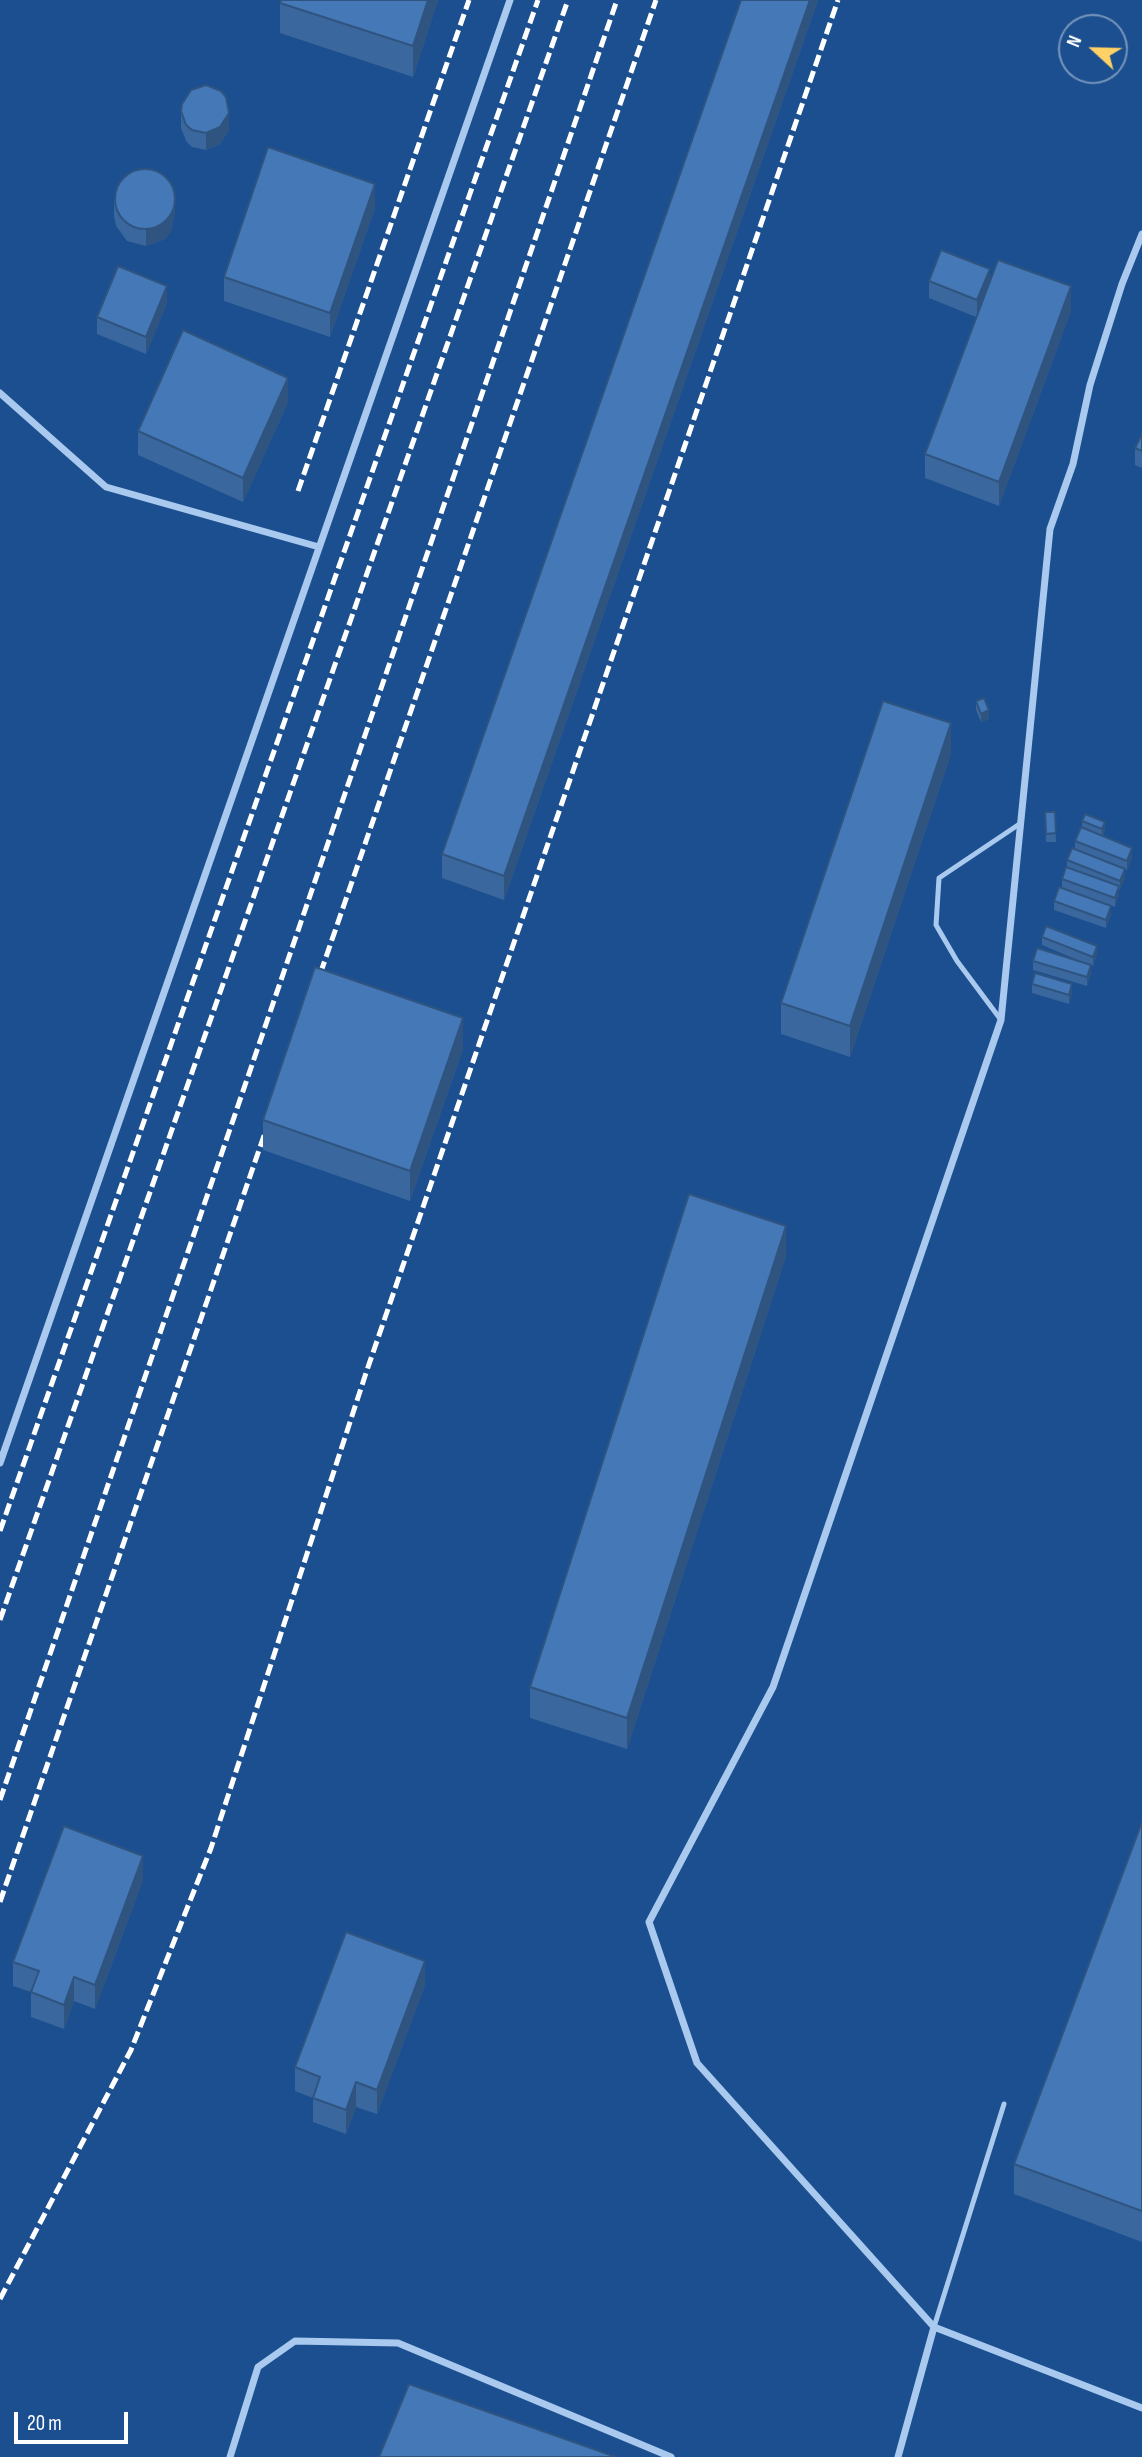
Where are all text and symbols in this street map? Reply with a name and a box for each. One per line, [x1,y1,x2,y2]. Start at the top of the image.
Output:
north arrow [1058,14,1128,84]
text: N [1062,33,1087,51]
scale bar [18,2398,131,2442]
text: 20 m [27,2411,62,2436]

